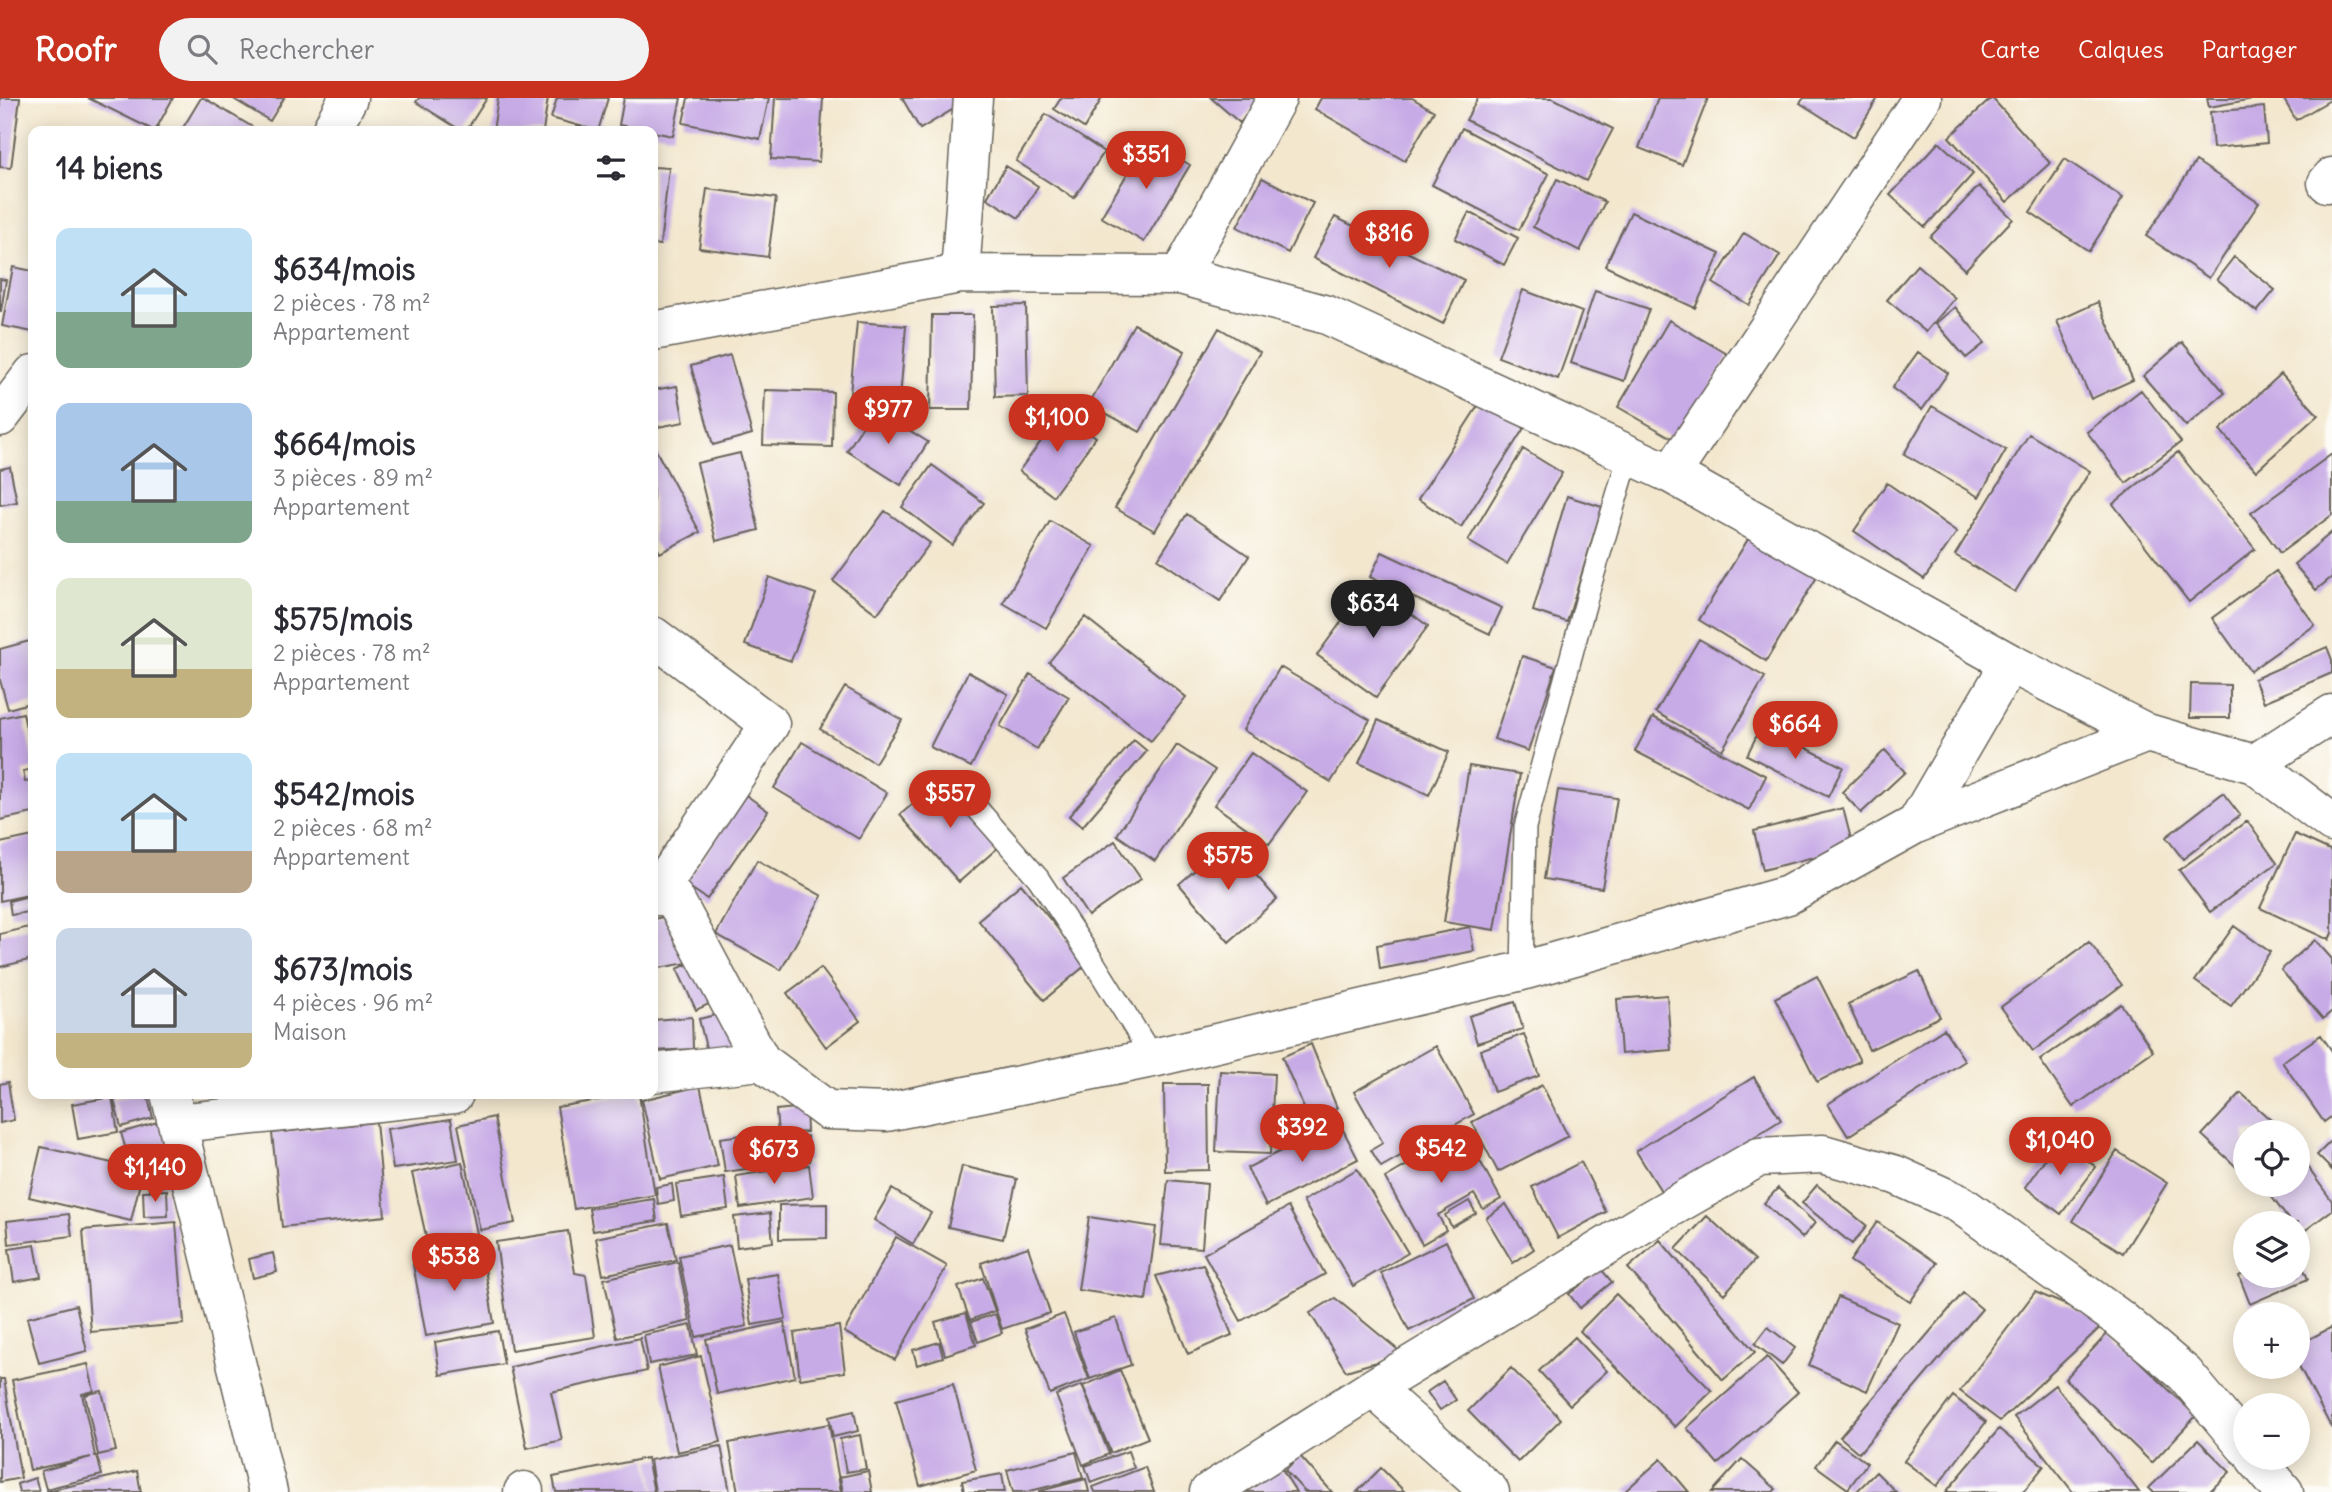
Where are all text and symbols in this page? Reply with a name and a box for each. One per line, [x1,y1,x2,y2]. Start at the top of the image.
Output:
search box [159,18,649,81]
text: Roofr [35,28,117,70]
icon: search [183,30,221,68]
text: Rechercher [239,33,374,66]
text: Carte [1980,34,2040,64]
text: Calques [2078,34,2164,64]
text: Partager [2202,34,2297,64]
pin: $351 [1105,132,1187,191]
text: $351 [1122,139,1170,168]
text: 14 biens [56,149,163,187]
icon: filters [592,149,630,187]
pin: $816 [1348,211,1430,270]
text: $816 [1365,218,1413,247]
text: $634/mois [273,250,415,288]
icon: home [112,256,196,340]
text: 2 pièces · 78 m² [273,288,431,317]
text: Appartement [273,317,410,346]
pin: $977 [847,386,929,446]
text: $977 [864,394,912,423]
pin: $1,100 [1000,394,1114,454]
text: $1,100 [1025,402,1089,431]
text: $664/mois [273,425,416,463]
icon: home [112,431,196,515]
text: 3 pièces · 89 m² [273,463,433,492]
text: Appartement [273,492,410,521]
pin: $634 [1332,580,1414,640]
text: $634 [1347,588,1399,617]
text: $575/mois [273,600,413,638]
icon: home [112,606,196,690]
text: 2 pièces · 78 m² [273,638,431,667]
text: Appartement [273,667,410,696]
pin: $664 [1754,702,1836,761]
text: $664 [1769,709,1821,738]
pin: $557 [909,770,991,830]
text: $542/mois [273,775,415,813]
text: $557 [925,778,975,807]
icon: home [112,781,196,865]
text: 2 pièces · 68 m² [273,813,433,842]
pin: $575 [1187,832,1269,892]
text: $575 [1203,840,1253,869]
text: Appartement [273,842,410,871]
text: $673/mois [273,950,413,988]
icon: home [112,956,196,1040]
text: 4 pièces · 96 m² [273,988,433,1017]
text: Maison [273,1017,347,1046]
pin: $392 [1261,1104,1343,1164]
text: $392 [1276,1112,1328,1141]
pin: $1,040 [2003,1118,2117,1177]
map controls [2233,1120,2310,1470]
button: locate [2233,1120,2310,1197]
text: $1,040 [2025,1125,2095,1154]
pin: $673 [733,1126,815,1186]
pin: $542 [1400,1126,1482,1185]
text: $542 [1415,1133,1467,1162]
text: $673 [749,1134,799,1163]
pin: $1,140 [98,1144,212,1204]
text: $1,140 [124,1152,186,1181]
button: layers [2233,1211,2310,1288]
pin: $538 [413,1234,495,1293]
text: $538 [428,1241,480,1270]
button: + [2233,1302,2310,1379]
button: − [2233,1393,2310,1470]

